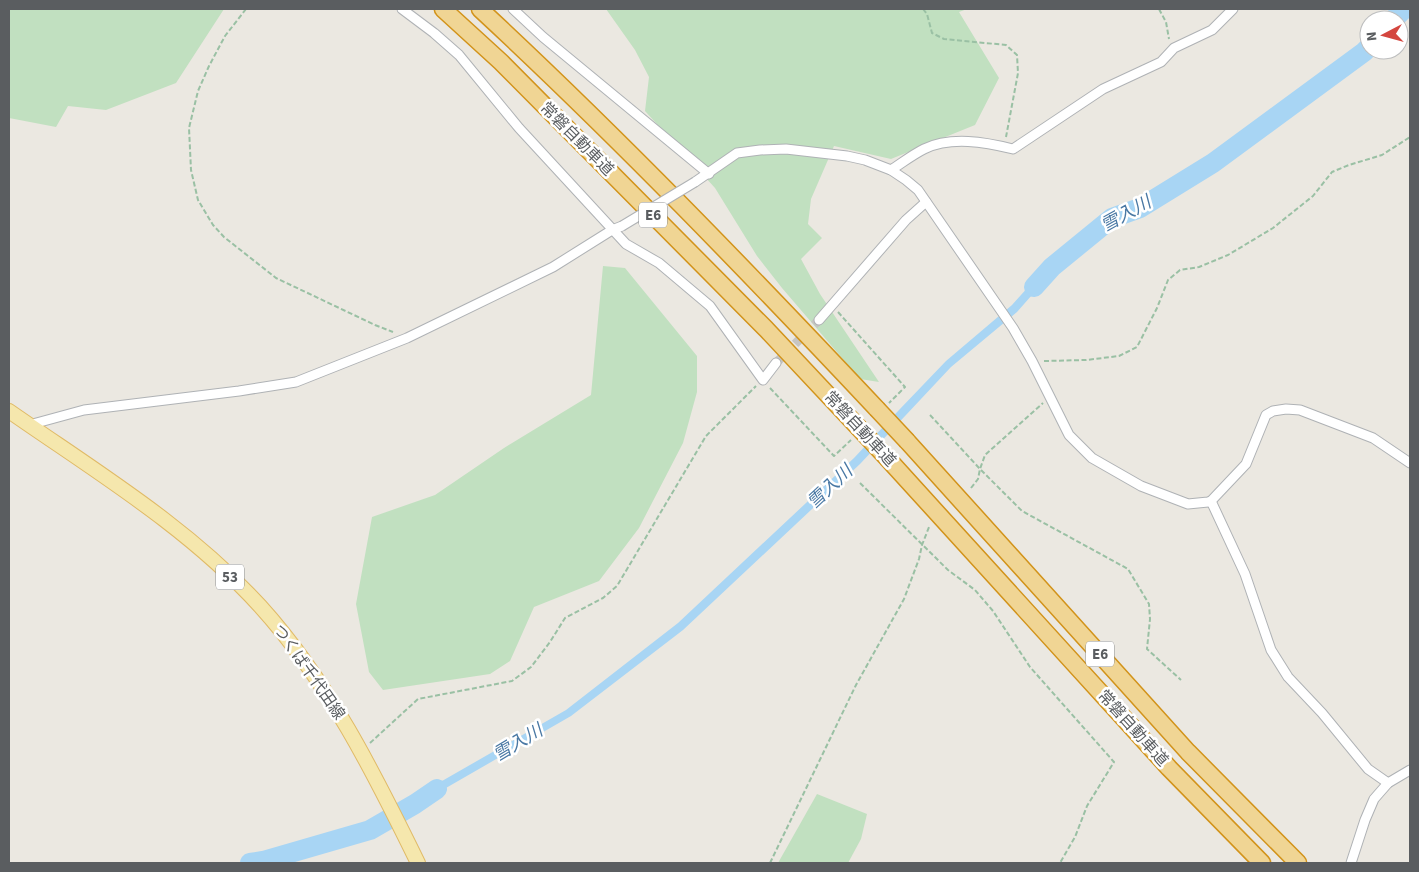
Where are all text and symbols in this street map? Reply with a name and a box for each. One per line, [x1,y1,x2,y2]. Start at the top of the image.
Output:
north arrow [1359,10,1409,60]
text: N [1362,31,1382,42]
street label: 常磐自動車道 [535,97,619,181]
water label: 雪入川 [1096,189,1157,238]
road number: E6 [639,202,667,228]
street label: 常磐自動車道 [819,386,901,472]
water label: 雪入川 [802,458,860,515]
road number: 53 [216,564,244,590]
street label: つくば千代田線 [268,620,350,724]
road number: E6 [1086,642,1114,666]
street label: 常磐自動車道 [1093,685,1173,771]
water label: 雪入川 [488,717,549,768]

